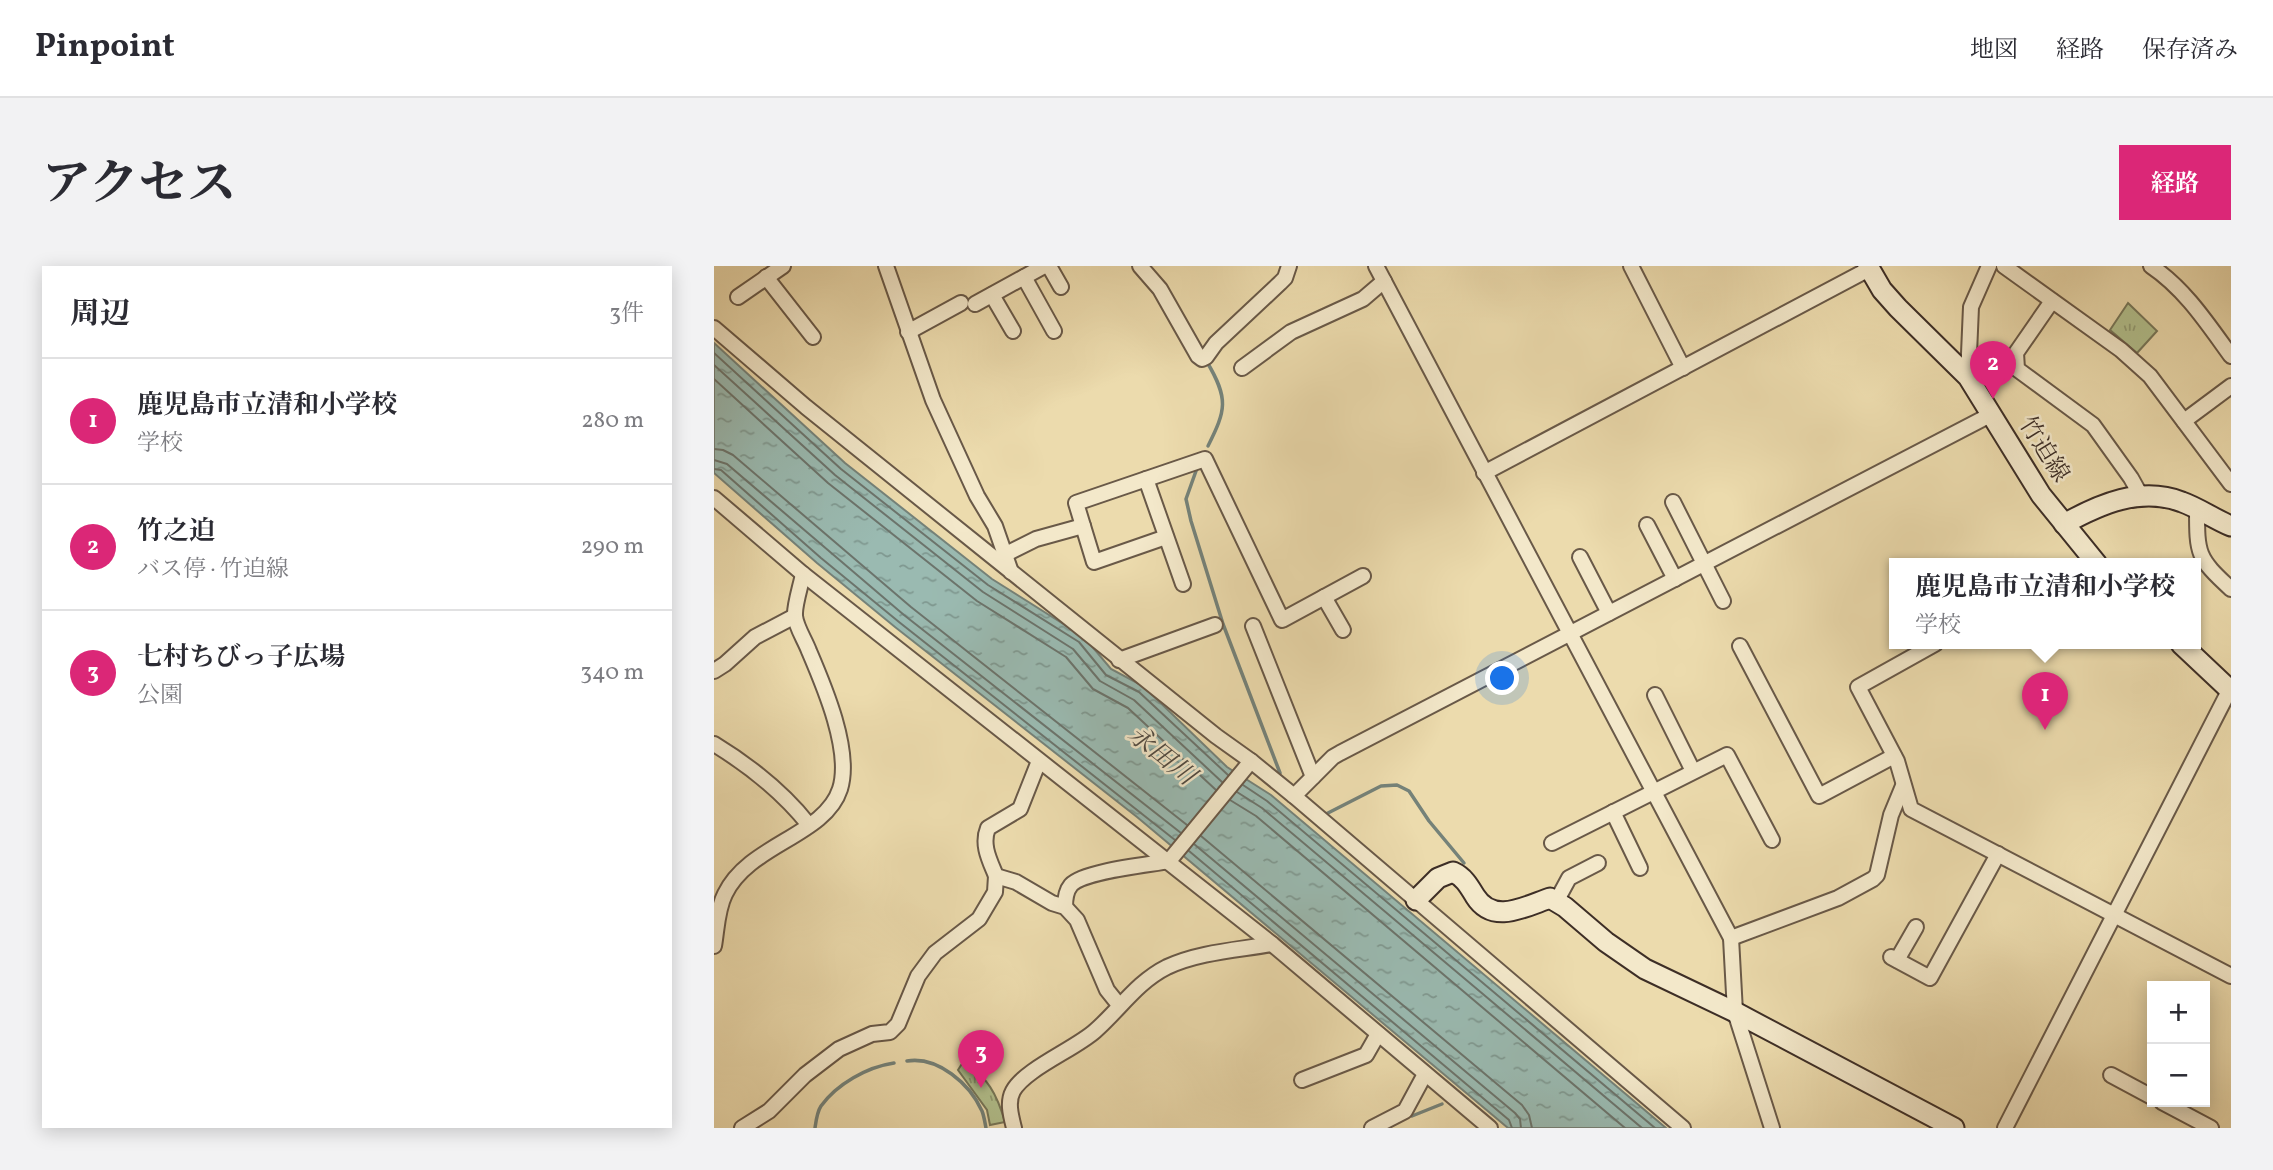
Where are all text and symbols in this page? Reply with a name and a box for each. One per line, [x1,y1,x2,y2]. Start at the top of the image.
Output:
text: Pinpoint [35,25,175,71]
text: 地図 [1970,34,2018,68]
text: 経路 [2056,34,2104,68]
text: 保存済み [2142,34,2238,68]
button: 経路 [2119,145,2231,220]
text: アクセス [42,152,237,221]
text: 周辺 [70,294,130,336]
text: 3件 [609,298,644,330]
pin: 2 [1970,341,2016,399]
text: 鹿児島市立清和小学校 [137,388,397,424]
text: 1 [88,405,98,437]
text: 280 m [581,405,644,437]
street label: 竹迫線 [2010,410,2076,490]
text: 学校 [137,428,183,460]
text: 竹之迫 [137,514,215,550]
text: 2 [87,531,99,563]
text: 290 m [581,531,644,563]
text: バス停 · 竹迫線 [137,554,289,586]
popup [1889,558,2201,649]
text: 鹿児島市立清和小学校 [1915,570,2175,606]
text: 学校 [1915,610,1961,642]
text: 七村ちびっ子広場 [137,640,345,676]
text: 3 [87,657,99,689]
text: 340 m [580,657,644,689]
your location [1485,661,1519,695]
pin: 1 [2022,672,2068,730]
text: 公園 [137,680,183,712]
water label: 永田川 [1119,717,1205,796]
map controls [2147,981,2210,1107]
button: + [2147,981,2210,1044]
pin: 3 [958,1030,1004,1088]
button: − [2147,1044,2210,1107]

